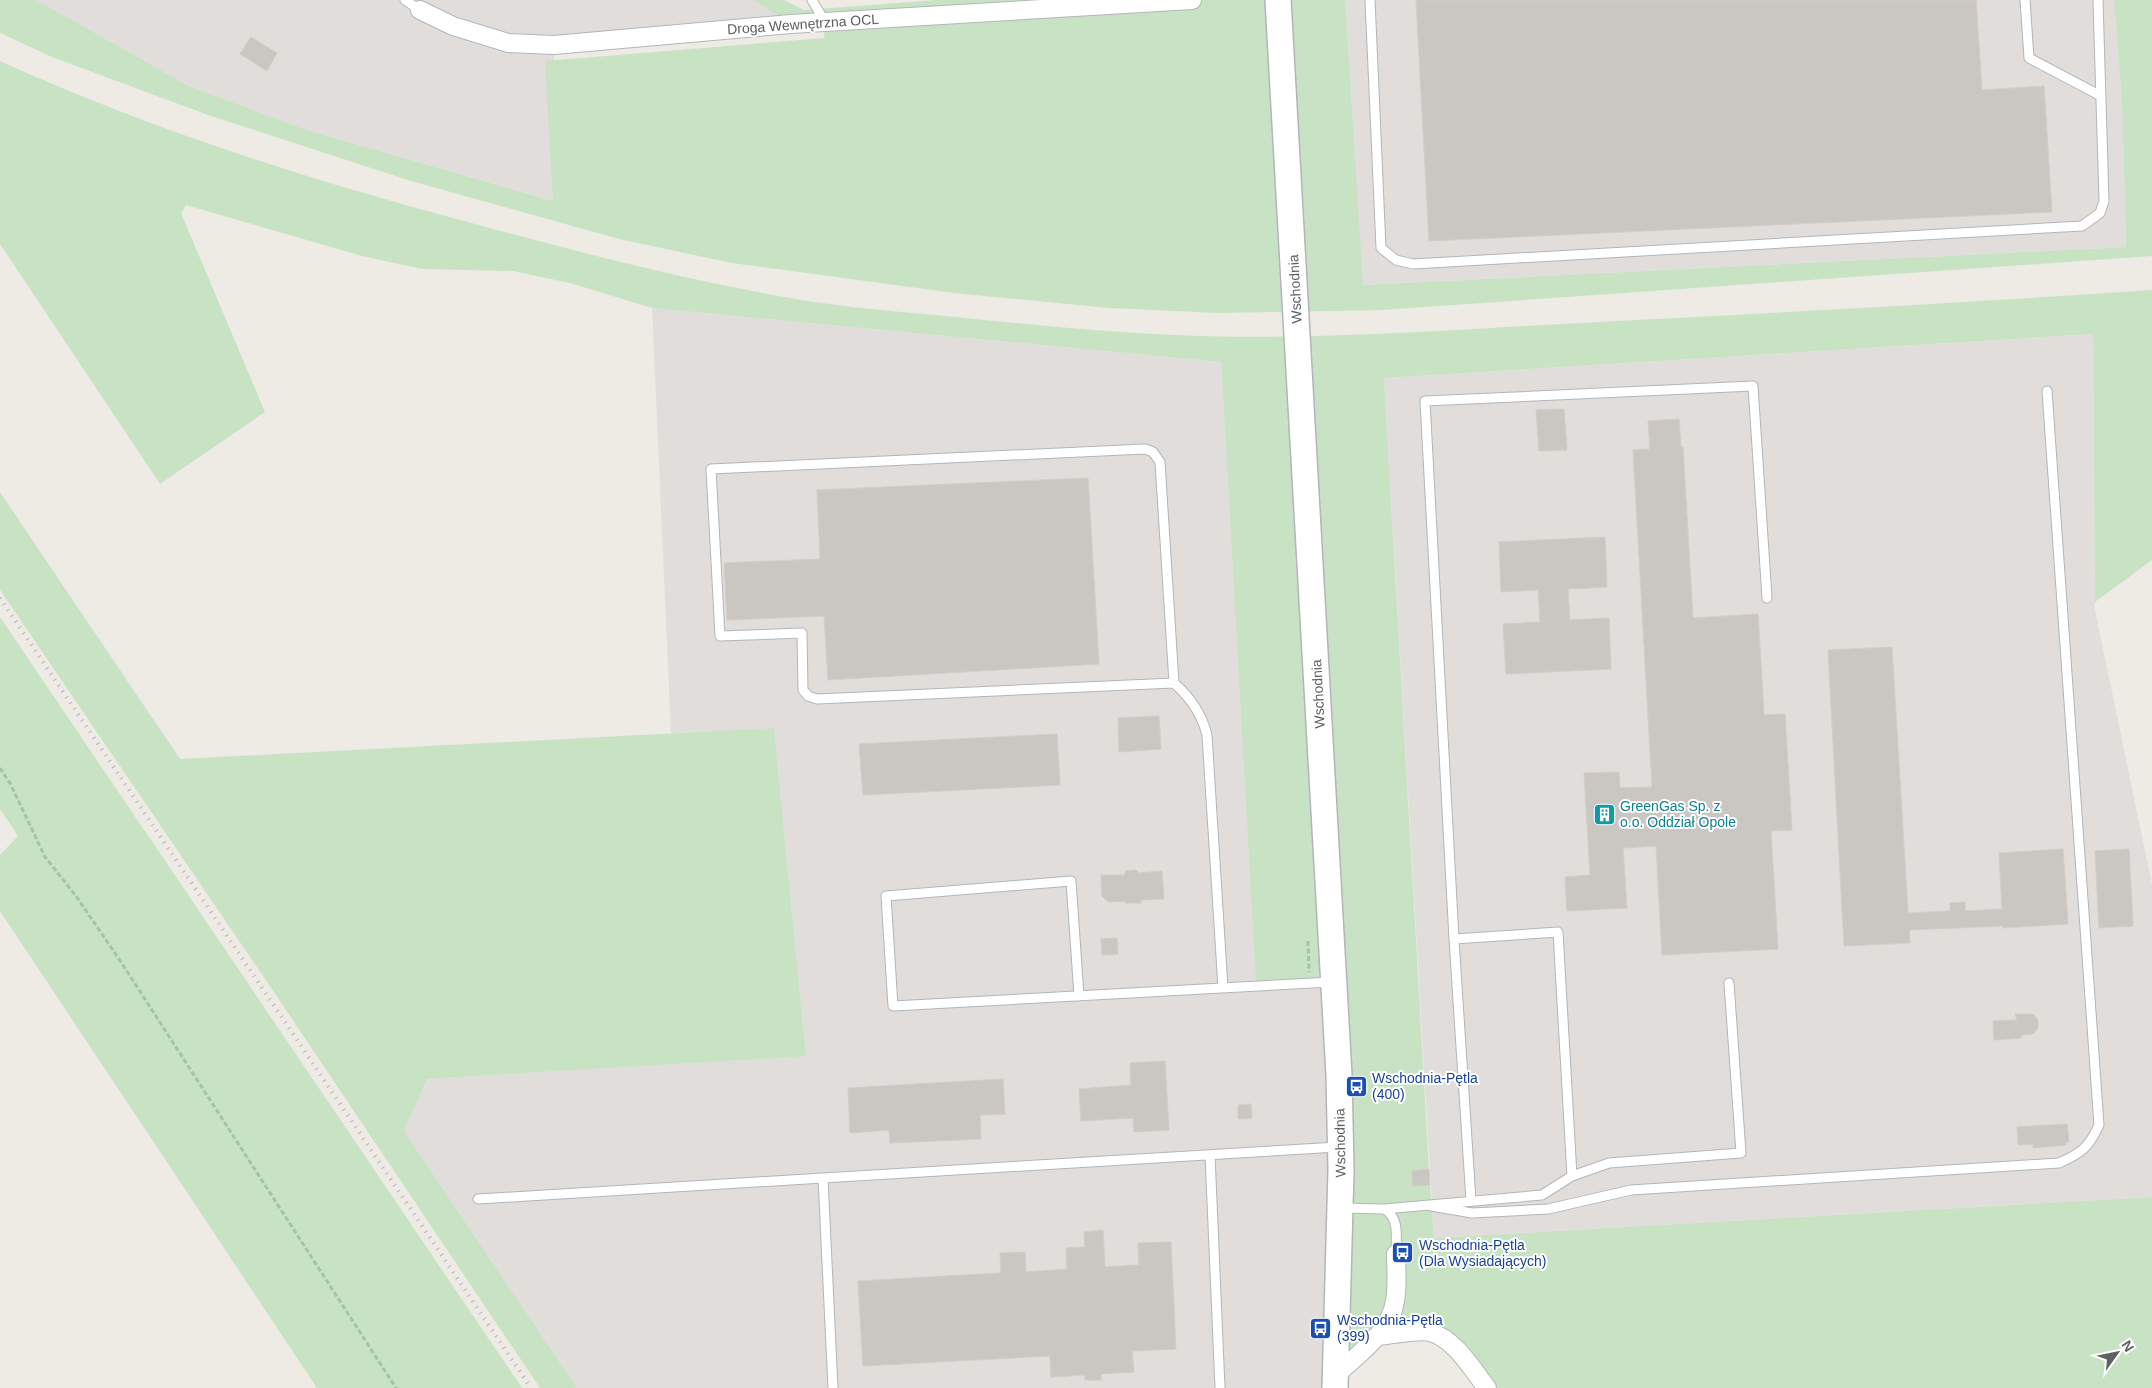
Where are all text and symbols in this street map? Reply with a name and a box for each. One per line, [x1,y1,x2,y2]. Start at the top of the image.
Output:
street label: Droga Wewnętrzna OCL [727,11,880,37]
street label: Wschodnia [1285,254,1305,324]
street label: Wschodnia [1308,659,1328,729]
place label: GreenGas Sp. z o.o. Oddział Opole [1620,798,1736,830]
building icon: GreenGas Sp. z o.o. Oddział Opole [1592,802,1616,826]
place label: Wschodnia-Pętla (400) [1372,1070,1478,1102]
bus stop icon: Wschodnia-Pętla (400) [1344,1074,1368,1098]
street label: Wschodnia [1331,1108,1349,1178]
place label: Wschodnia-Pętla (Dla Wysiadających) [1419,1237,1546,1269]
bus stop icon: Wschodnia-Pętla (Dla Wysiadających) [1391,1241,1415,1265]
place label: Wschodnia-Pętla (399) [1337,1312,1443,1344]
bus stop icon: Wschodnia-Pętla (399) [1309,1316,1333,1340]
north arrow [2092,1328,2142,1378]
text: N [2118,1337,2137,1355]

